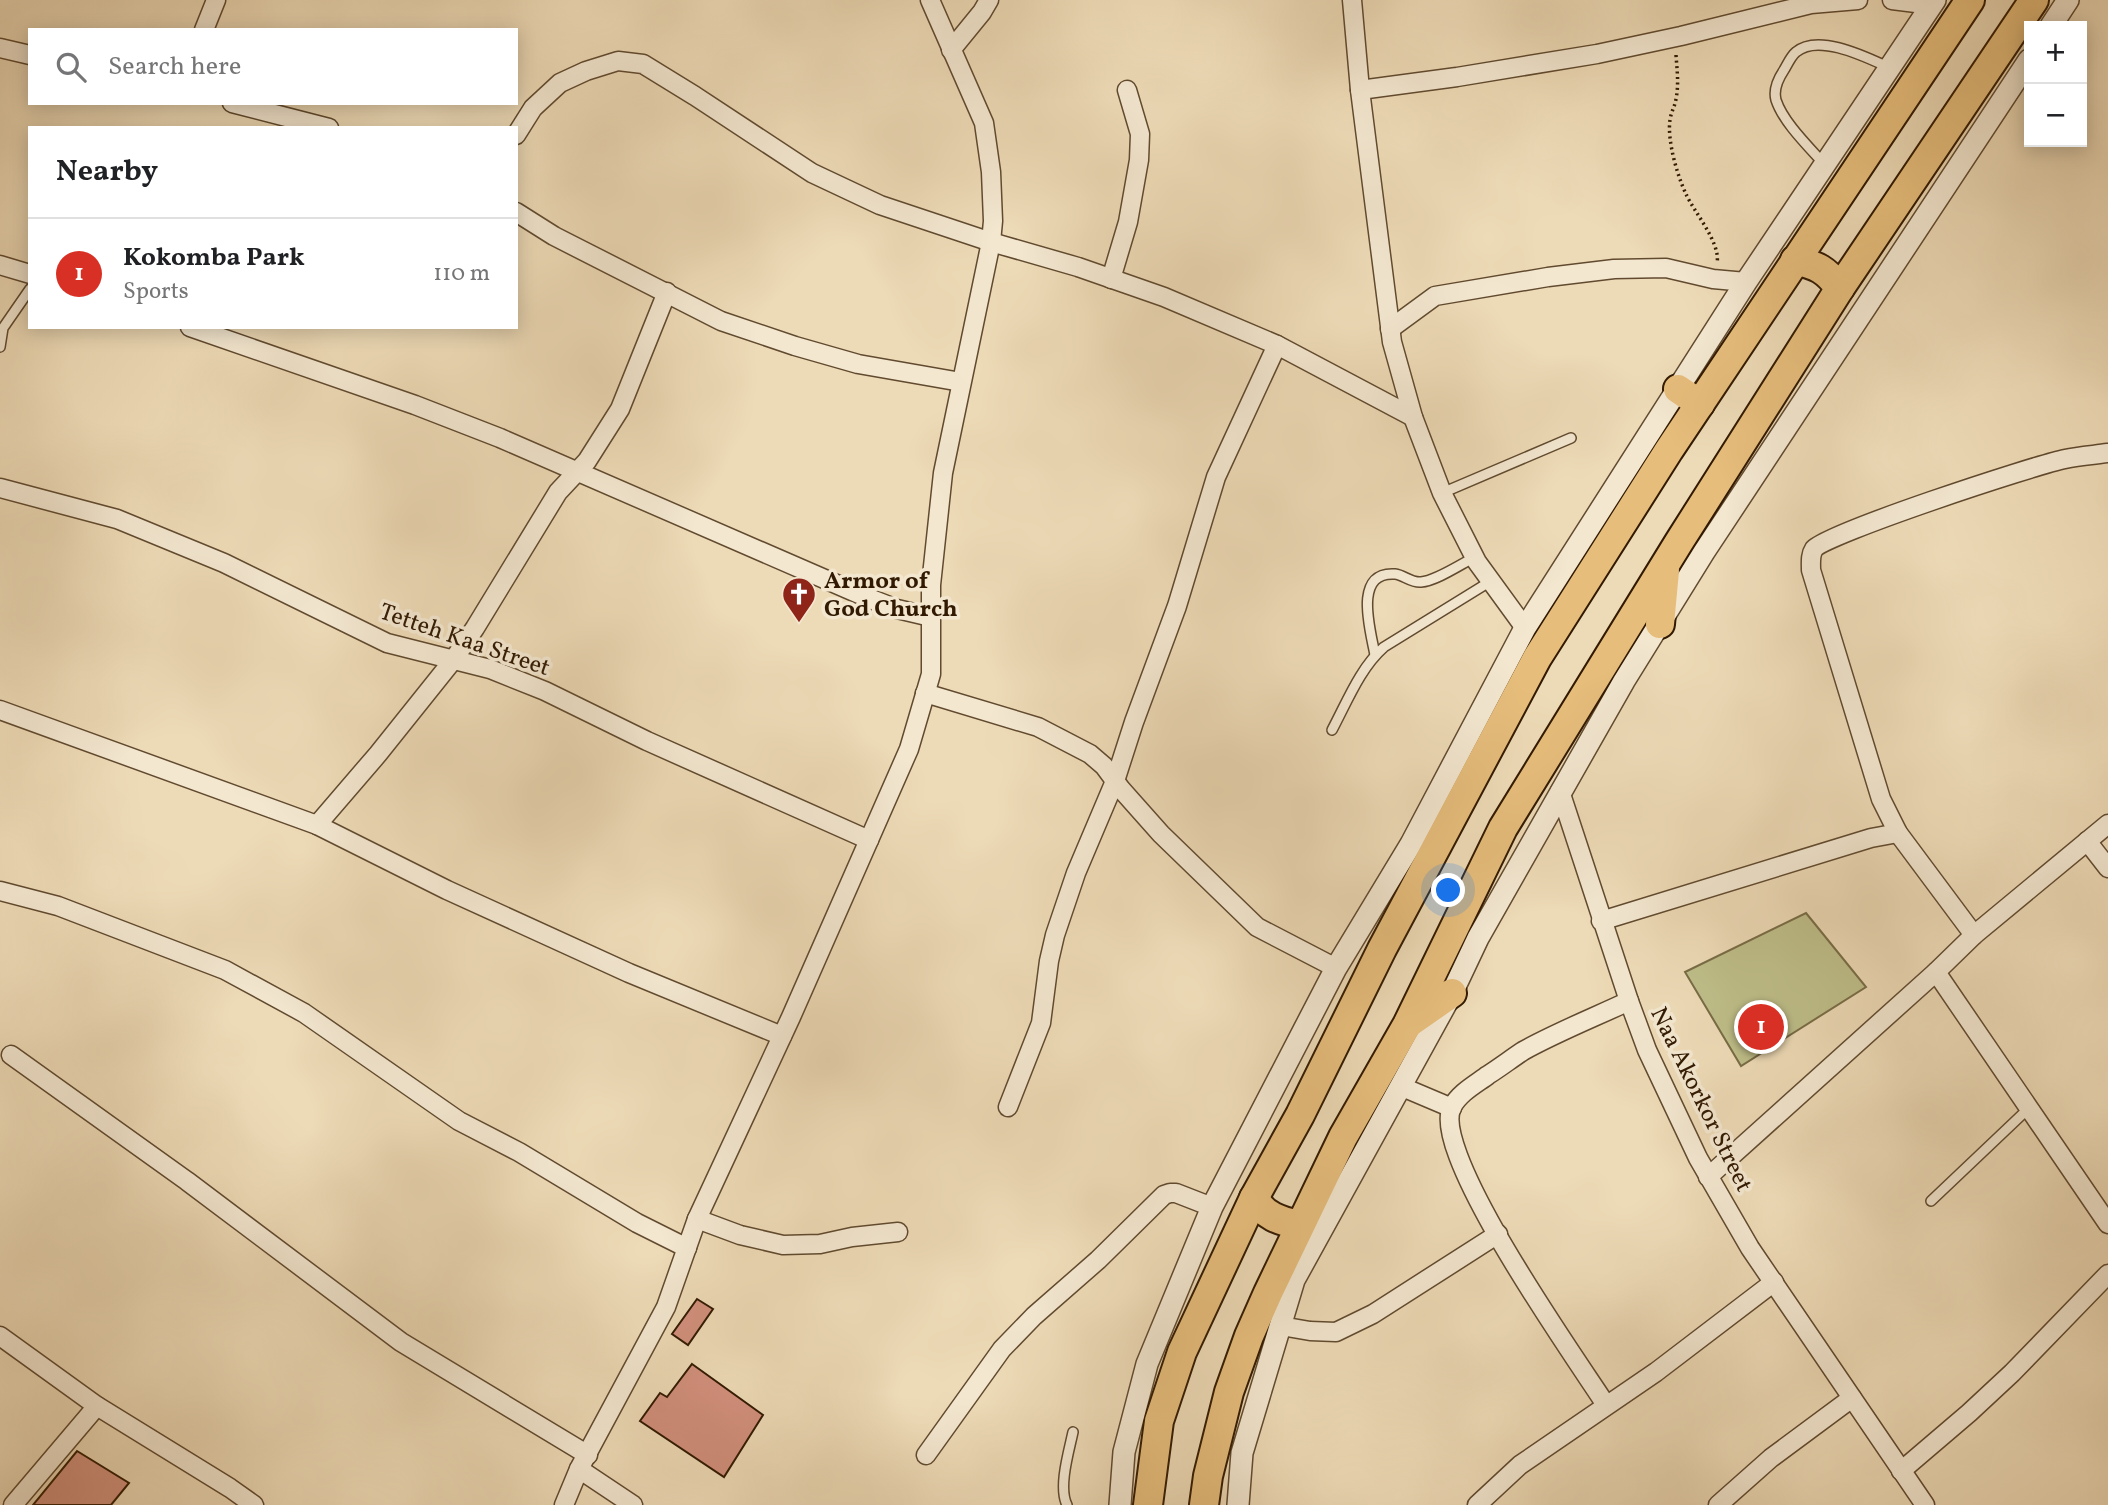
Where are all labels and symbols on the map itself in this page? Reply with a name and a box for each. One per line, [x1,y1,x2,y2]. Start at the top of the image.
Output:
place label: Armor of God Church [824,565,958,627]
church icon: Armor of God Church [780,575,818,624]
street label: Tetteh Kaa Street [374,596,554,686]
your location [1431,873,1465,907]
pin: 1 [1738,1001,1784,1053]
street label: Naa Akorkor Street [1641,1002,1760,1198]

